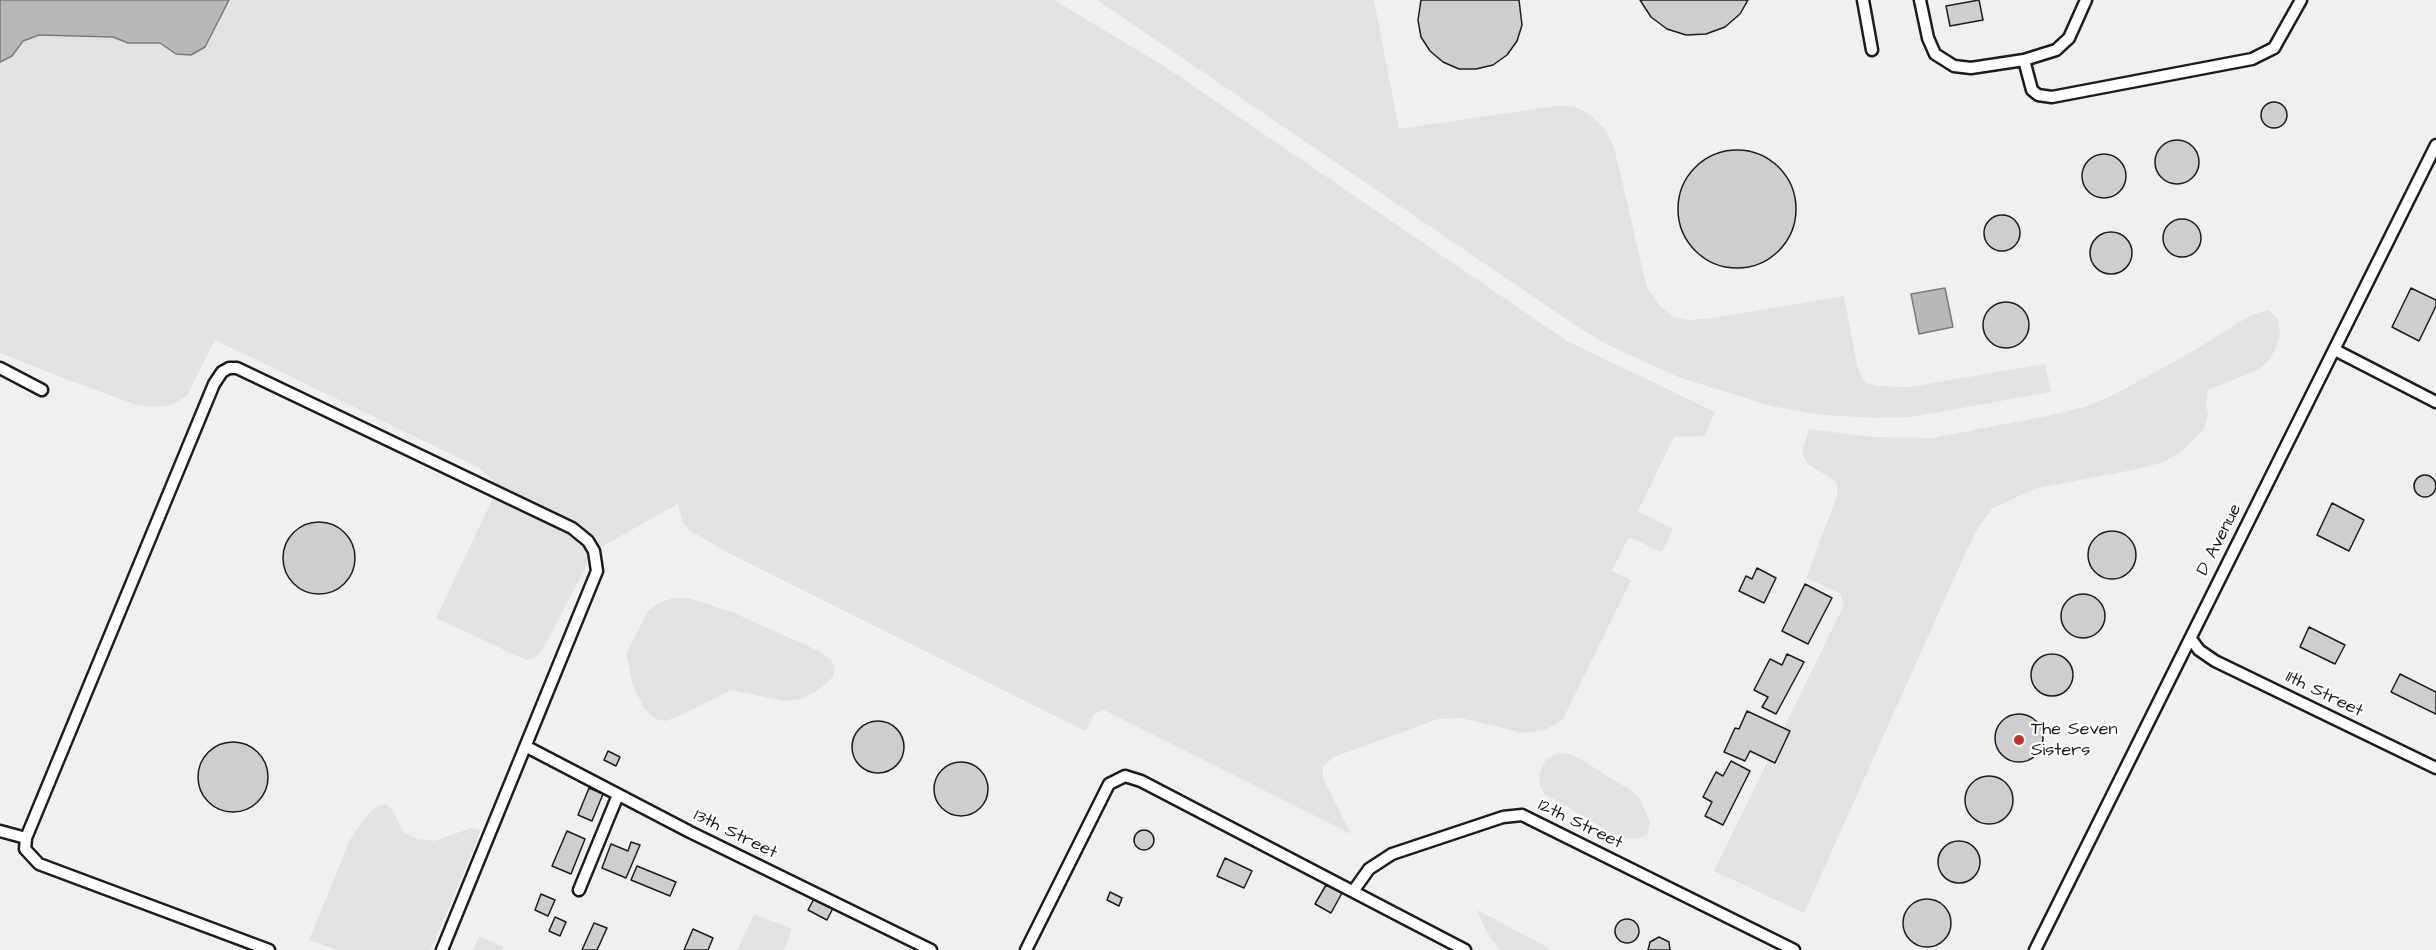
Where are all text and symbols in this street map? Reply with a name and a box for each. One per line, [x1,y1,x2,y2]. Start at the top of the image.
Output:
street label: D Avenue [2193,501,2247,579]
street label: 11th Street [2282,667,2366,723]
place label: The Seven Sisters [2031,719,2117,762]
marker: The Seven Sisters [2012,733,2026,747]
street label: 12th Street [1534,795,1626,855]
street label: 13th Street [690,805,780,865]

